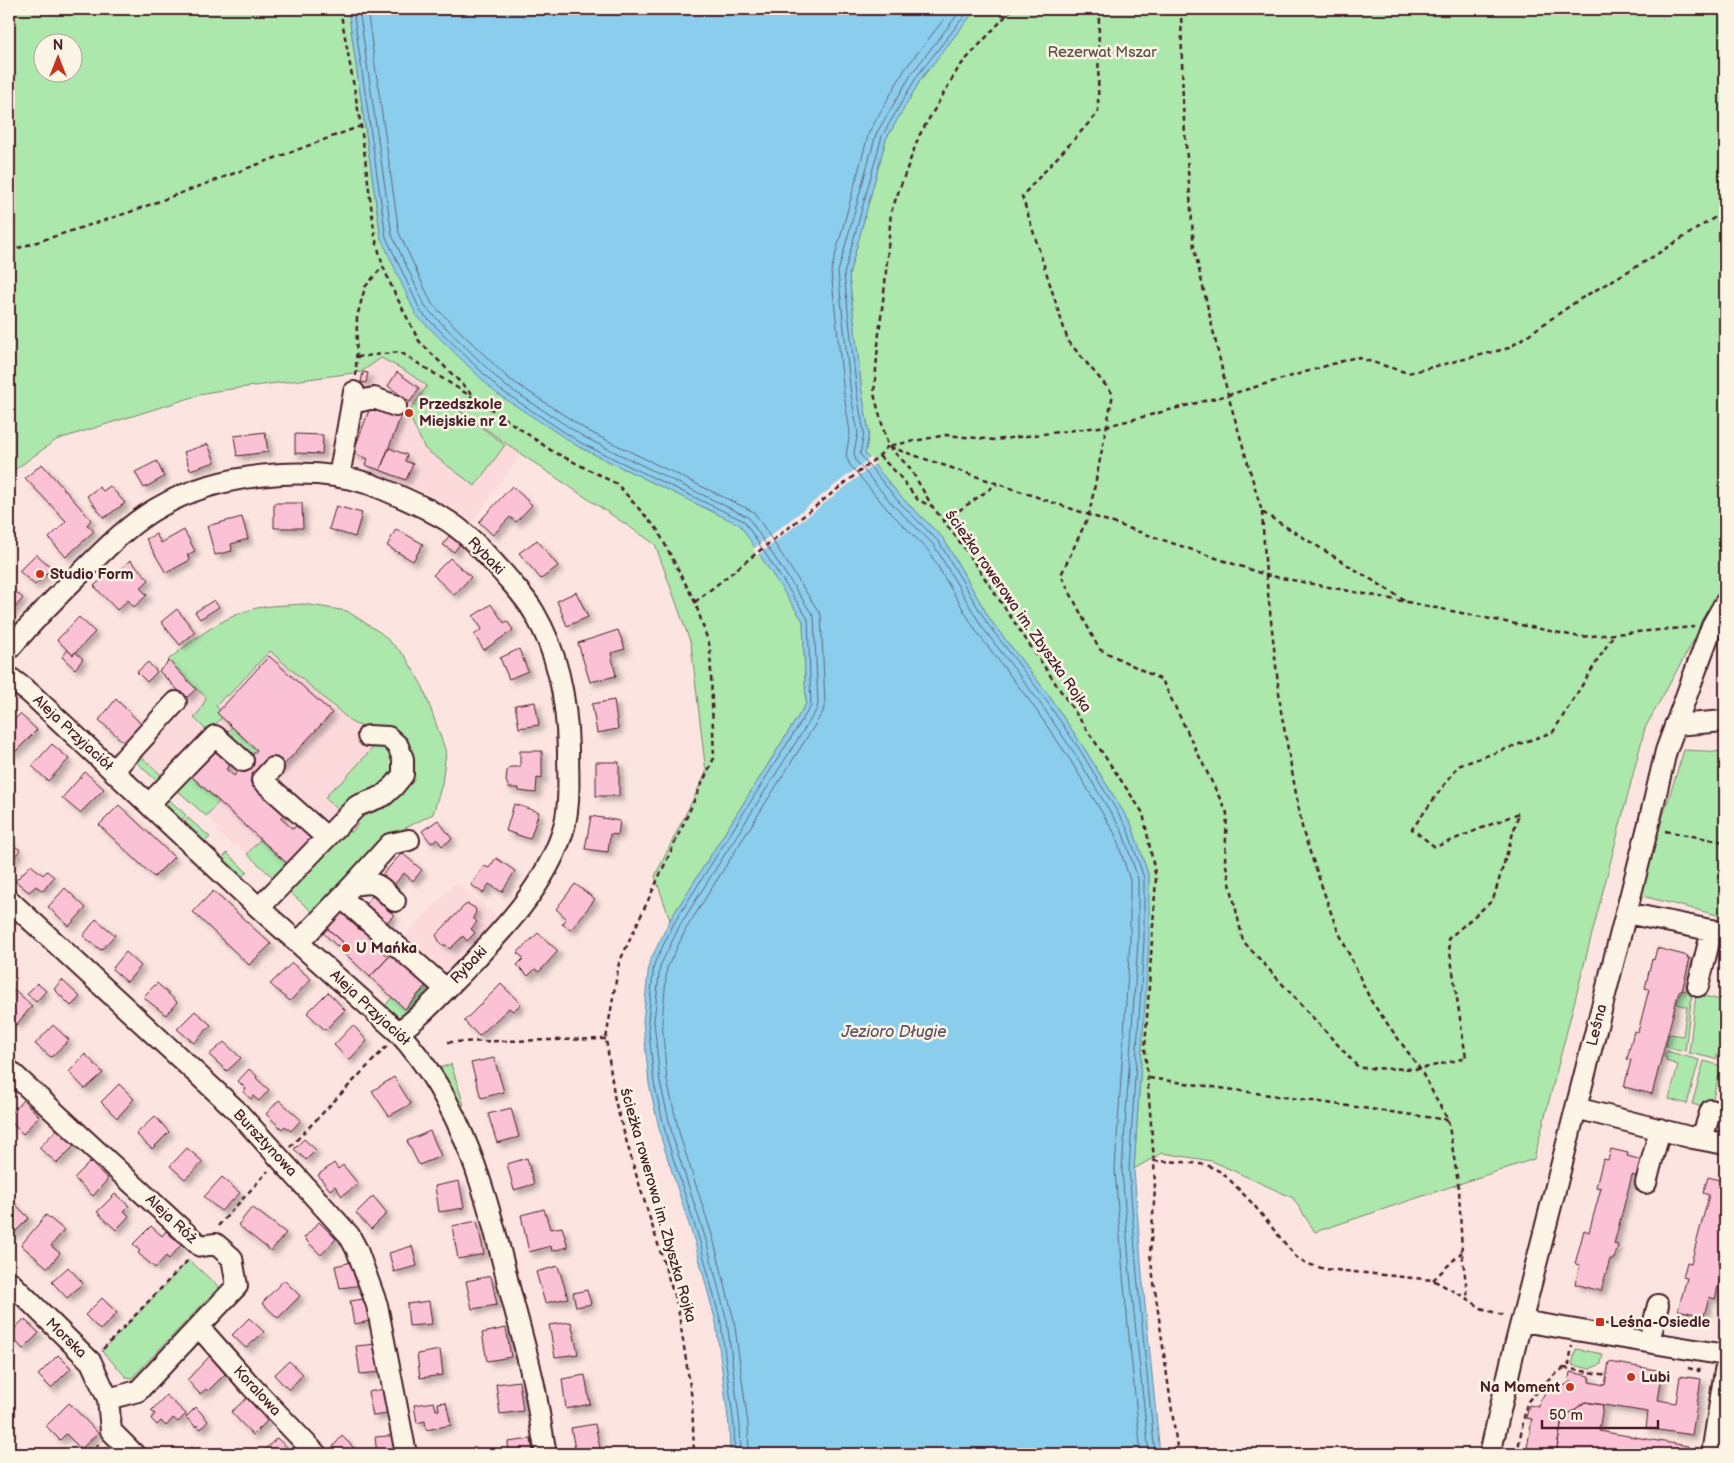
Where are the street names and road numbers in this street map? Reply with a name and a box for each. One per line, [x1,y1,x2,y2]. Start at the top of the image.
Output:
street label: ścieżka rowerowa im. Zbyszka Rojka [940,506,1096,716]
street label: Rybaki [463,533,509,579]
street label: Aleja Przyjaciół [29,691,117,775]
street label: Rybaki [446,942,492,988]
street label: Aleja Przyjaciół [326,966,414,1050]
street label: Leśna [1583,1002,1611,1048]
street label: ścieżka rowerowa im. Zbyszka Rojka [615,1085,701,1325]
street label: Bursztynowa [229,1105,301,1181]
street label: Aleja Róż [141,1190,201,1248]
street label: Morska [41,1314,91,1362]
street label: Koralowa [229,1362,285,1420]

